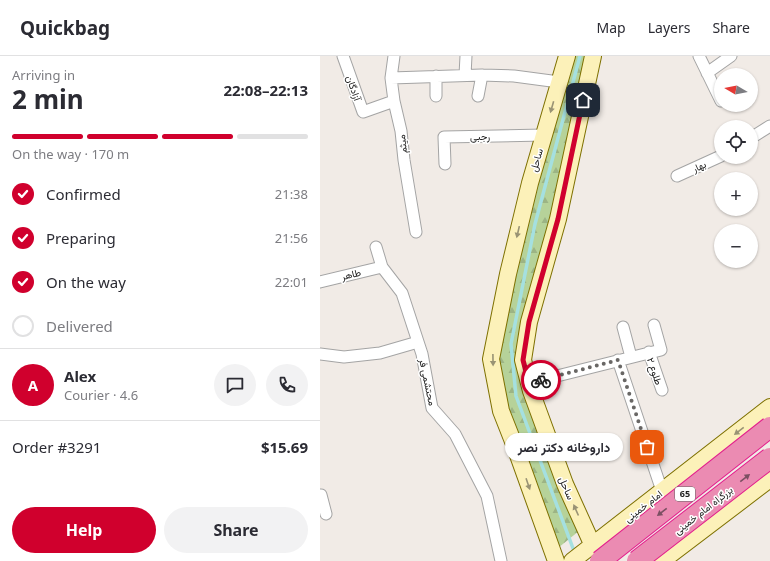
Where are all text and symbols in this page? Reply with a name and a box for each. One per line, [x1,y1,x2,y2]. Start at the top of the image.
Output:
text: Quickbag [20,15,110,41]
text: Map [597,18,626,37]
text: Layers [648,18,690,37]
text: Share [712,18,750,37]
text: Arriving in [12,66,75,84]
north arrow [714,68,758,112]
map controls [714,68,758,268]
street label: آزادگان [343,73,365,103]
text: 22:08–22:13 [223,80,308,100]
text: 2 min [12,81,84,117]
pin [566,83,600,117]
icon: home [572,89,594,111]
one-way arrow [549,101,555,113]
button: locate [714,120,758,164]
street label: رجبی [470,129,490,143]
street label: میثم [394,134,410,154]
text: On the way · 170 m [12,145,129,163]
street label: ساحل [526,146,546,173]
street label: بهار [689,157,708,176]
button: + [714,172,758,216]
icon: check [12,183,34,205]
text: Confirmed [46,184,121,204]
text: 21:38 [275,185,308,203]
button: − [714,224,758,268]
one-way arrow [515,226,521,239]
icon: check [12,227,34,249]
text: Preparing [46,228,116,248]
text: 21:56 [275,229,308,247]
street label: طاهر [339,265,363,283]
icon: check [12,271,34,293]
text: On the way [46,272,126,292]
text: 22:01 [275,273,308,291]
text: Delivered [46,316,113,336]
one-way arrow [490,353,496,366]
street label: طلوع ۲ [644,355,666,387]
street label: محتشمی فر [416,356,440,407]
courier [521,360,561,400]
button: chat [214,364,256,406]
button: phone [266,364,308,406]
text: Alex [64,366,96,386]
icon: bike [530,369,552,391]
text: A [28,375,38,395]
text: Courier · 4.6 [64,386,138,404]
one-way arrow [734,427,745,435]
pin [630,430,664,464]
callout: داروخانه دکتر نصر [505,433,623,461]
icon: bag [636,436,658,458]
text: Order #3291 [12,437,101,457]
text: $15.69 [261,437,308,457]
text: داروخانه دکتر نصر [518,438,610,456]
one-way arrow [740,473,751,482]
street label: ساحل [556,474,578,502]
one-way arrow [526,478,532,490]
street label: بزرگراه امام خمینی [671,483,735,537]
street label: امام خمینی [621,487,665,525]
road number: 65 [675,487,695,501]
one-way arrow [573,504,579,516]
button: Help [12,507,156,553]
button: Share [164,507,308,553]
one-way arrow [657,508,668,516]

